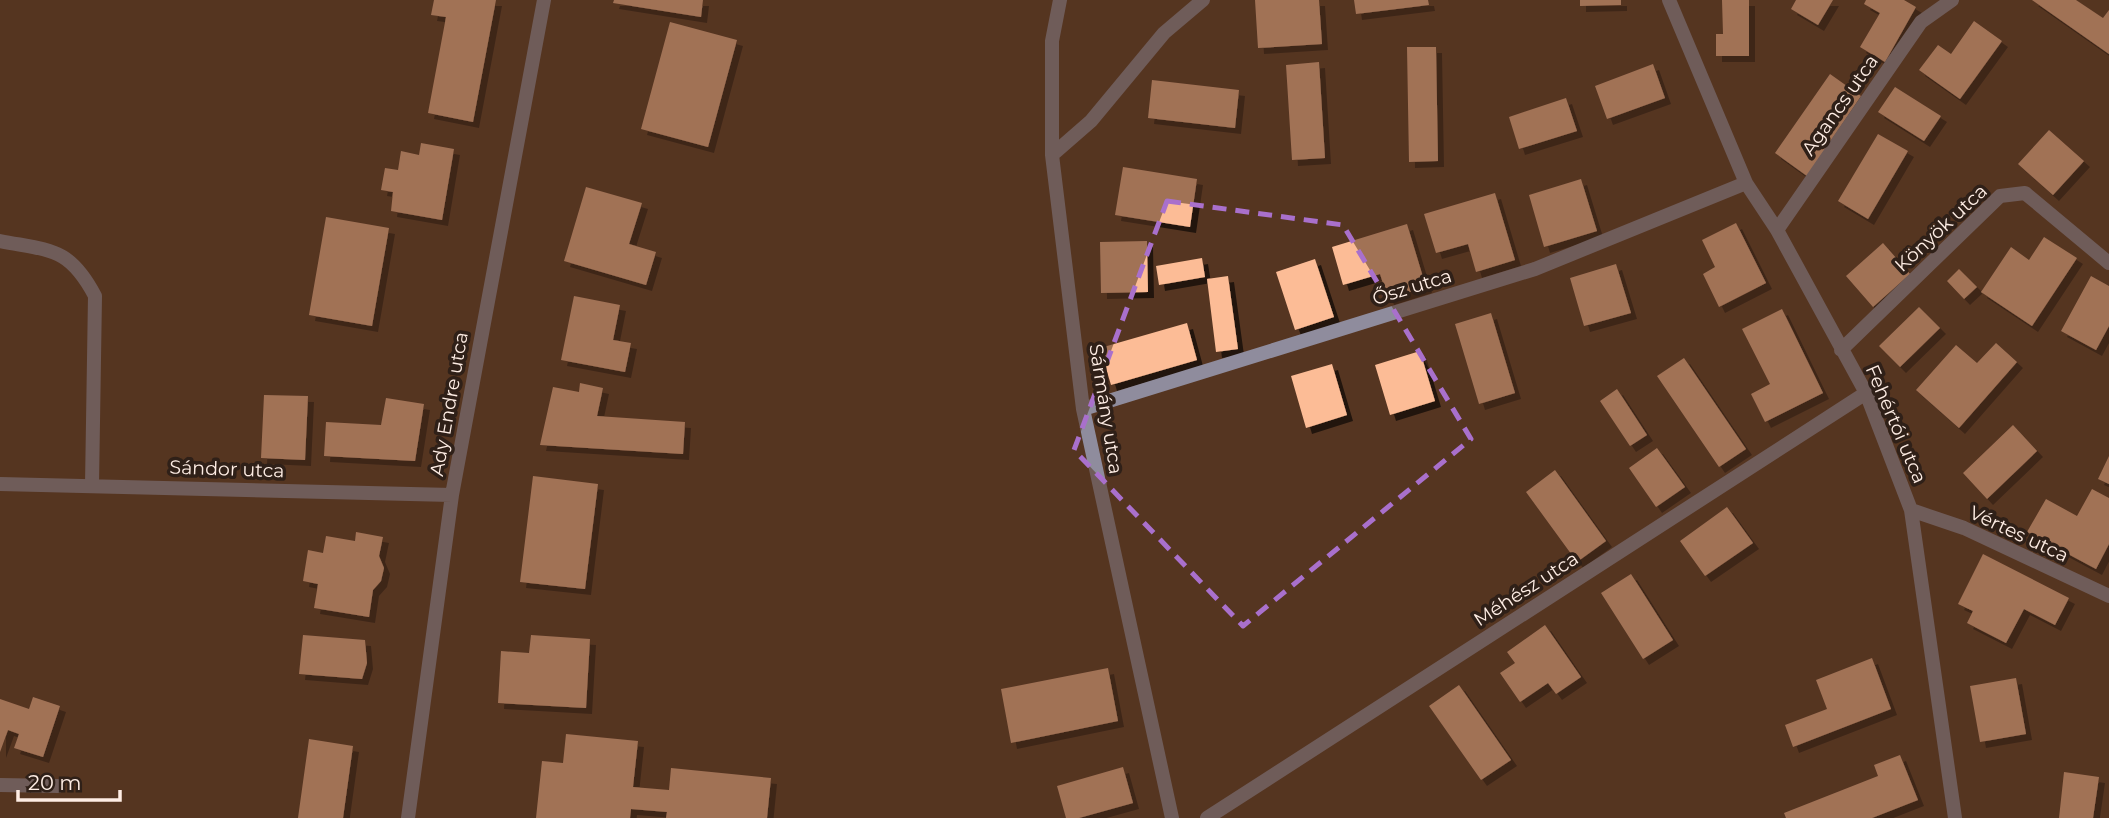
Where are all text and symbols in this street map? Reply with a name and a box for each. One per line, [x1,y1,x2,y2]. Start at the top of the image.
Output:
street label: Agancs utca [1797,50,1883,160]
street label: Könyök utca [1890,179,1992,277]
street label: Ősz utca [1369,264,1455,310]
street label: Ady Endre utca [425,330,473,478]
street label: Sármány utca [1084,342,1128,476]
street label: Fehértói utca [1861,361,1931,487]
street label: Sándor utca [169,455,285,483]
street label: Vértes utca [1966,501,2072,567]
street label: Méhész utca [1469,547,1583,631]
scale bar [18,758,119,802]
text: 20 m [28,770,82,795]

